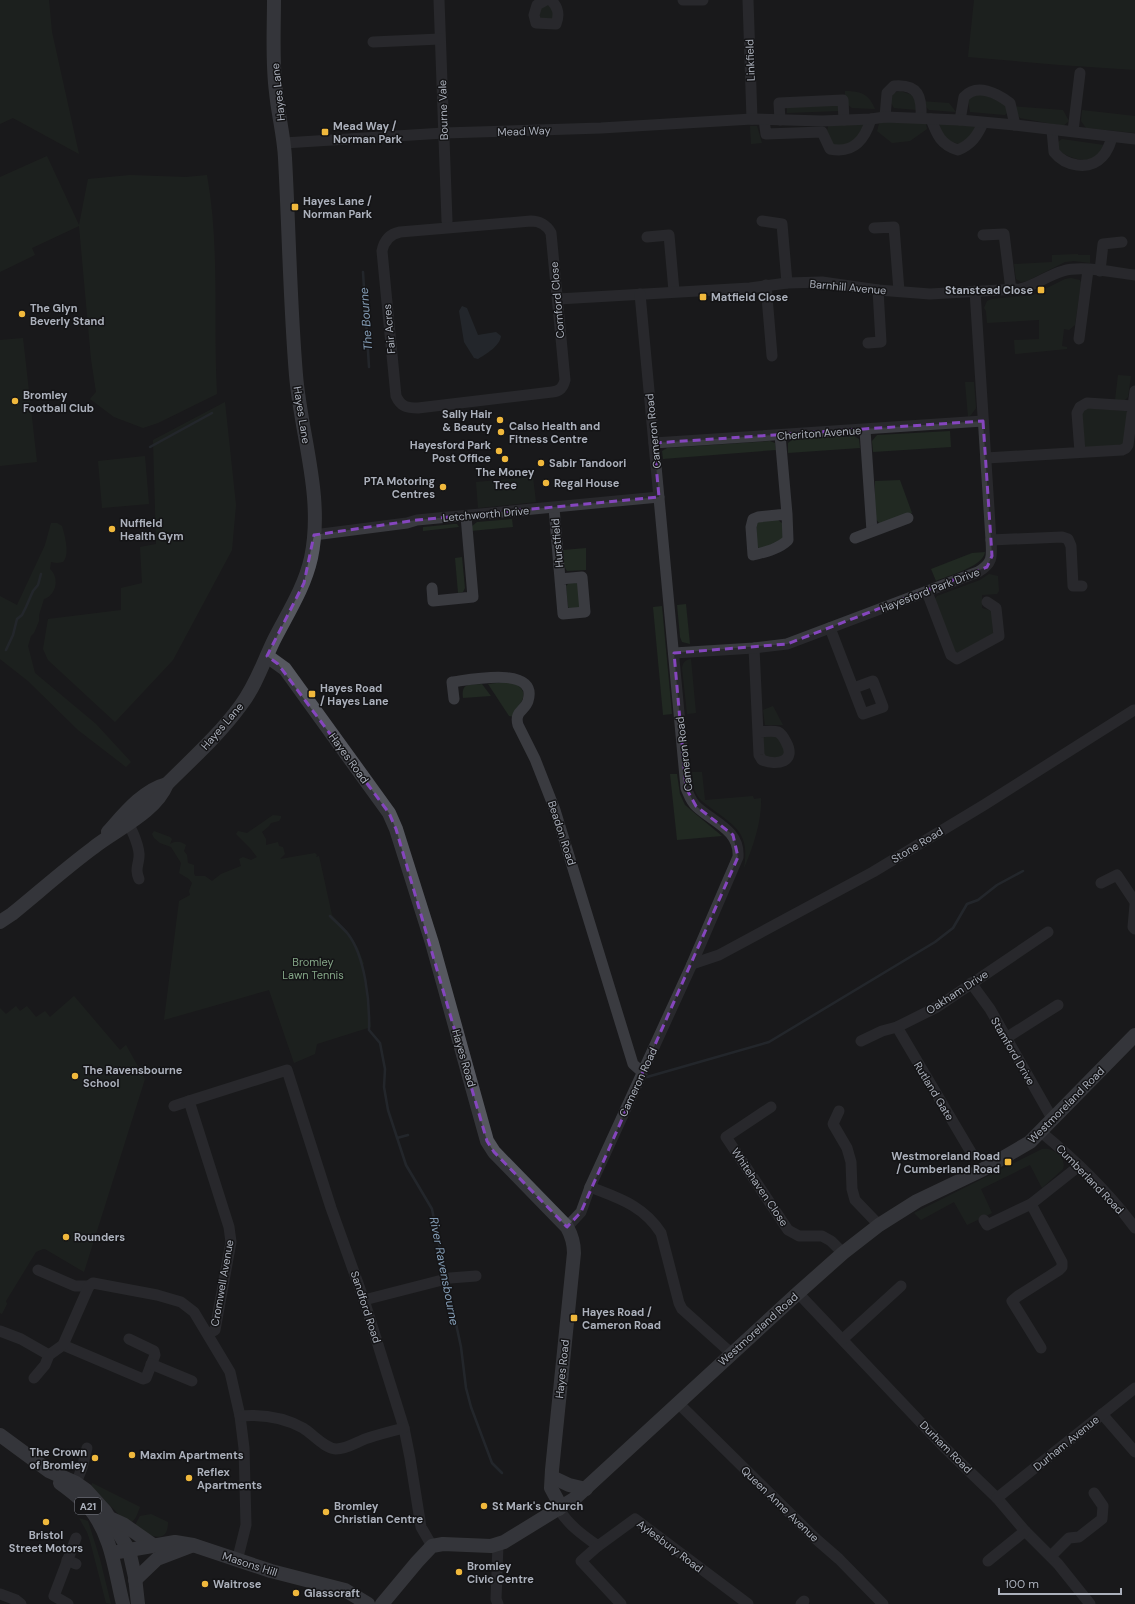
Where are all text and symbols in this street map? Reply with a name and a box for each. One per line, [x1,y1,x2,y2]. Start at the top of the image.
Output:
street label: Linkfield [742,39,758,81]
street label: Hayes Lane [268,62,288,122]
street label: Bourne Vale [435,80,451,140]
place label: Mead Way / Norman Park [333,119,403,146]
street label: Mead Way [497,123,551,139]
marker: Mead Way / Norman Park [320,127,330,137]
place label: Hayes Lane / Norman Park [303,194,373,221]
marker: Hayes Lane / Norman Park [290,202,300,212]
street label: Cornford Close [547,261,567,339]
street label: Barnhill Avenue [809,277,887,297]
place label: Stanstead Close [945,283,1033,297]
marker: Stanstead Close [1036,285,1046,295]
water label: The Bourne [356,287,376,351]
place label: Matfield Close [711,290,789,304]
marker: Matfield Close [698,292,708,302]
place label: The Glyn Beverly Stand [30,301,105,328]
street label: Fair Acres [380,303,398,355]
marker: The Glyn Beverly Stand [17,309,27,319]
street label: Hayes Lane [291,385,313,445]
place label: Bromley Football Club [23,388,94,415]
street label: Cameron Road [642,393,664,469]
marker: Bromley Football Club [10,396,20,406]
place label: Sally Hair & Beauty [442,407,492,434]
marker: Sally Hair & Beauty [495,415,505,425]
place label: Calso Health and Fitness Centre [509,419,600,446]
street label: Cheriton Avenue [776,423,862,443]
marker: Calso Health and Fitness Centre [496,427,506,437]
place label: Hayesford Park Post Office [410,438,492,465]
marker: Hayesford Park Post Office [494,446,504,456]
marker: The Money Tree [500,454,510,464]
place label: Sabir Tandoori [549,456,626,470]
marker: Sabir Tandoori [536,458,546,468]
place label: The Money Tree [476,465,535,492]
place label: PTA Motoring Centres [364,474,435,501]
place label: Regal House [554,476,620,490]
marker: Regal House [541,478,551,488]
marker: PTA Motoring Centres [438,482,448,492]
street label: Letchworth Drive [442,503,530,525]
place label: Nuffield Health Gym [120,516,184,543]
street label: Hurstfield [548,518,566,568]
marker: Nuffield Health Gym [107,524,117,534]
street label: Hayesford Park Drive [878,565,982,615]
place label: Hayes Road / Hayes Lane [320,681,389,708]
marker: Hayes Road / Hayes Lane [307,689,317,699]
street label: Hayes Lane [198,700,246,752]
street label: Cameron Road [672,716,696,792]
street label: Hayes Road [326,730,372,786]
street label: Beadon Road [545,799,579,867]
street label: Stone Road [888,824,946,866]
park label: Bromley Lawn Tennis [282,955,344,982]
street label: Oakham Drive [923,967,991,1017]
street label: Stamford Drive [988,1014,1038,1088]
street label: Hayes Road [449,1028,479,1088]
street label: Cameron Road [616,1045,660,1119]
street label: Rutland Gate [911,1059,957,1123]
place label: The Ravensbourne School [83,1063,183,1090]
street label: Westmoreland Road [1025,1064,1107,1146]
marker: The Ravensbourne School [70,1071,80,1081]
street label: Cumberland Road [1053,1141,1127,1217]
street label: Whitehaven Close [729,1145,791,1229]
place label: Westmoreland Road / Cumberland Road [891,1149,1000,1176]
marker: Westmoreland Road / Cumberland Road [1003,1157,1013,1167]
water label: River Ravensbourne [426,1215,462,1327]
place label: Rounders [74,1230,125,1244]
marker: Rounders [61,1232,71,1242]
street label: Cromwell Avenue [207,1239,237,1327]
street label: Sandford Road [348,1269,384,1345]
street label: Westmoreland Road [715,1289,801,1369]
place label: Hayes Road / Cameron Road [582,1305,661,1332]
marker: Hayes Road / Cameron Road [569,1313,579,1323]
street label: Hayes Road [552,1339,572,1399]
street label: Durham Avenue [1030,1412,1102,1474]
street label: Durham Road [917,1418,975,1476]
place label: The Crown of Bromley [29,1445,87,1472]
place label: Maxim Apartments [140,1448,244,1462]
marker: Maxim Apartments [127,1450,137,1460]
marker: The Crown of Bromley [90,1453,100,1463]
street label: Queen Anne Avenue [738,1463,822,1545]
place label: Reflex Apartments [197,1465,262,1492]
marker: Reflex Apartments [184,1473,194,1483]
road number: A21 [75,1498,101,1514]
place label: Bromley Christian Centre [334,1499,423,1526]
place label: St Mark's Church [492,1499,583,1513]
marker: St Mark's Church [479,1501,489,1511]
marker: Bromley Christian Centre [321,1507,331,1517]
marker: Bristol Street Motors [41,1517,51,1527]
street label: Aylesbury Road [634,1517,706,1575]
place label: Bristol Street Motors [9,1528,83,1555]
street label: Masons Hill [221,1549,279,1579]
place label: Bromley Civic Centre [467,1559,534,1586]
marker: Bromley Civic Centre [454,1567,464,1577]
scale bar [999,1570,1121,1596]
text: 100 m [1005,1576,1039,1592]
place label: Waitrose [213,1577,262,1591]
marker: Waitrose [200,1579,210,1589]
place label: Glasscraft [304,1586,360,1600]
marker: Glasscraft [291,1588,301,1598]

